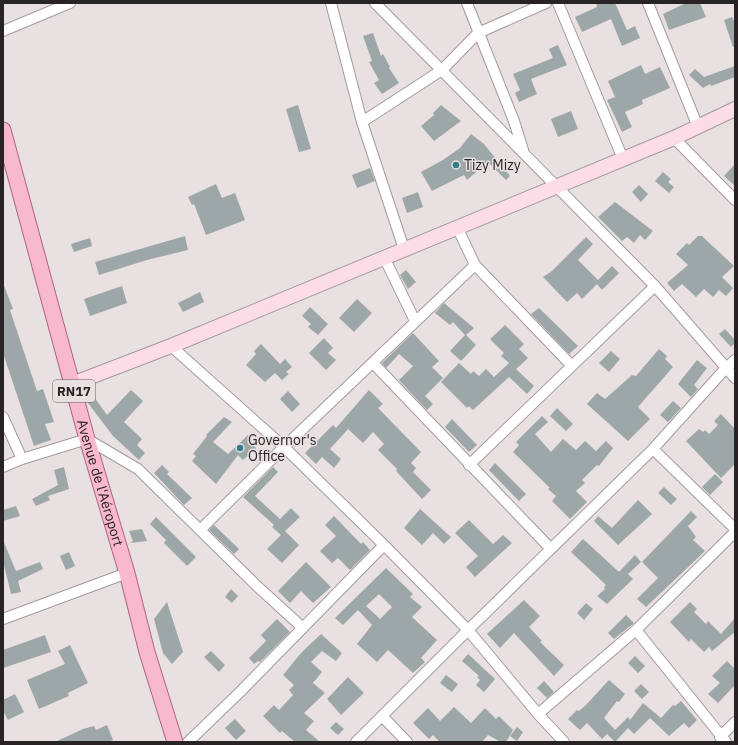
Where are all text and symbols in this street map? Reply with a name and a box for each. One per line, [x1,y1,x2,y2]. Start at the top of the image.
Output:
place label: Tizy Mizy [464,156,521,174]
marker: Tizy Mizy [451,160,461,170]
road number: RN17 [53,380,95,402]
street label: Avenue de l'Aéroport [73,417,128,548]
place label: Governor's Office [248,431,317,465]
marker: Governor's Office [235,443,245,453]

